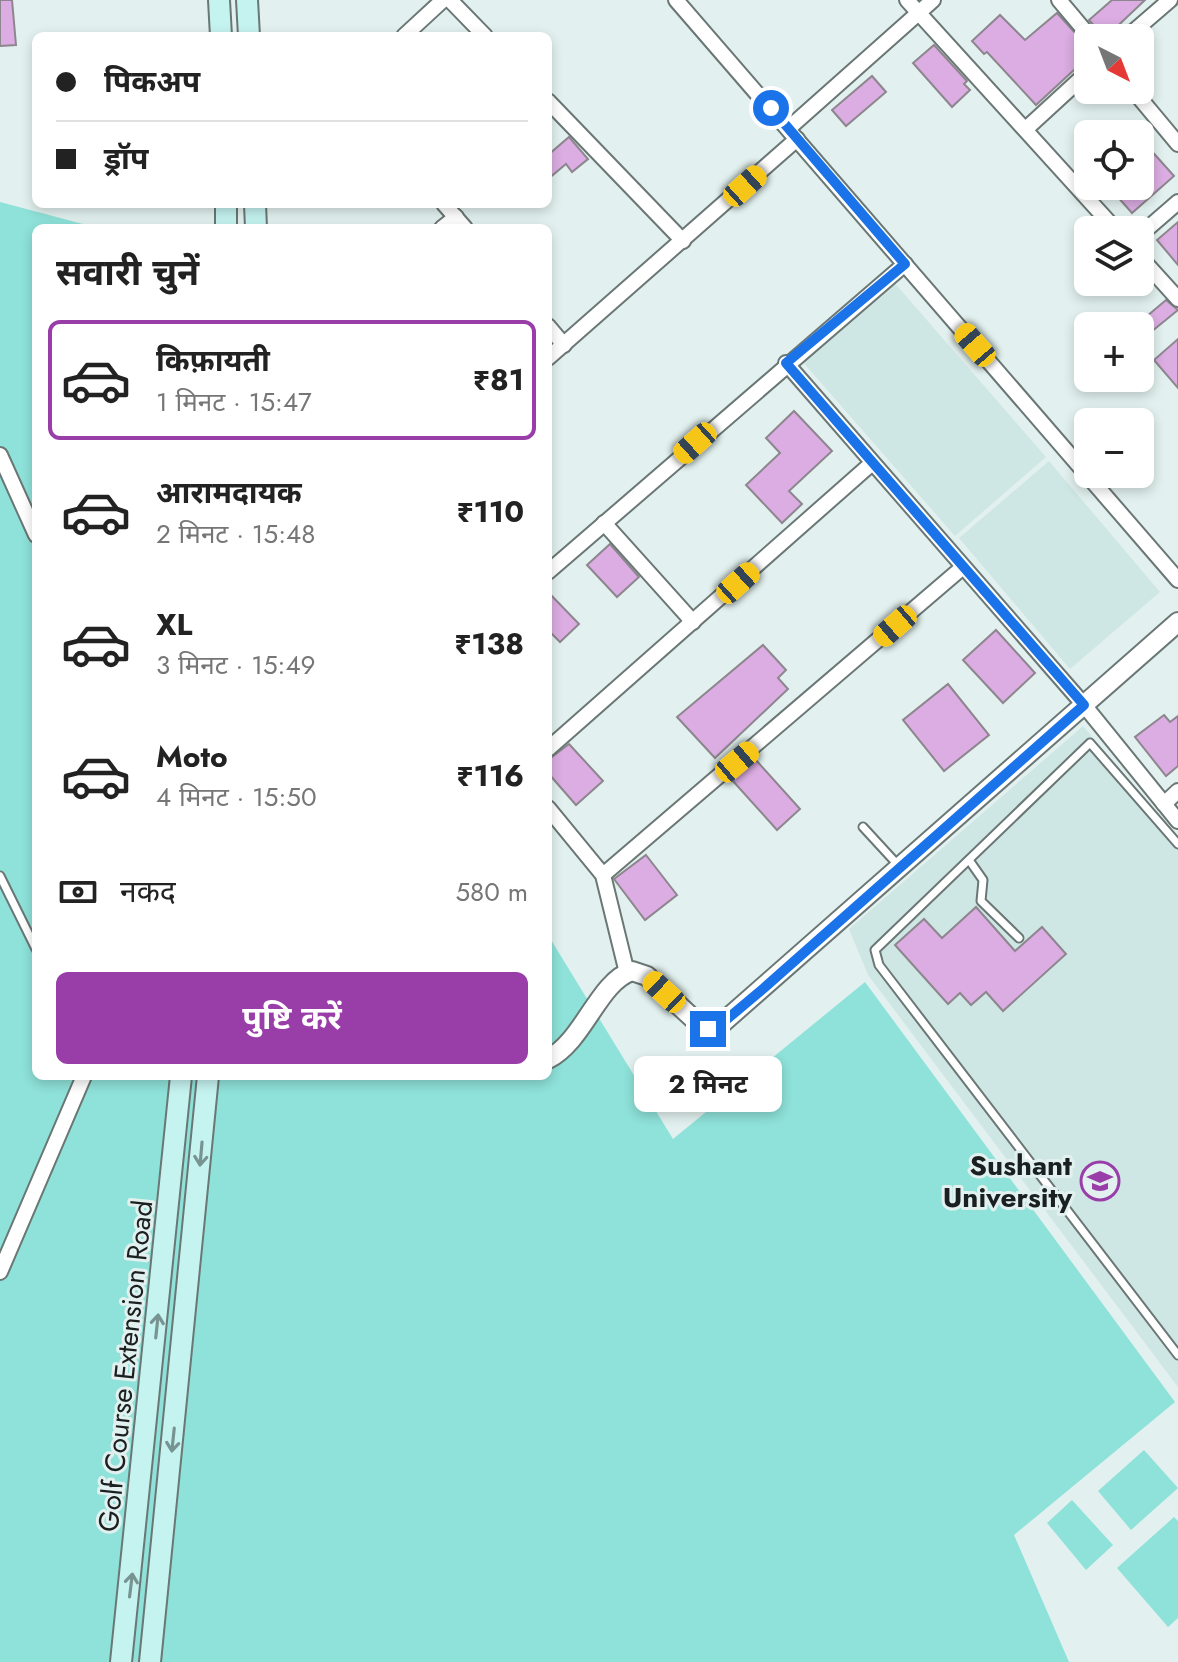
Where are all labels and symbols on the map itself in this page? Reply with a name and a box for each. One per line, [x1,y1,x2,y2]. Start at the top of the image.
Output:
north arrow [1074,24,1154,104]
route start [753,90,789,126]
car [719,161,771,211]
car [950,319,1000,371]
car [669,418,721,468]
car [712,558,764,608]
car [869,601,921,651]
car [711,737,763,787]
car [638,967,690,1017]
route end [690,1011,726,1047]
callout: 2 मिनट [634,1057,782,1113]
one-way arrow [193,1140,208,1167]
place label: Sushant University [943,1145,1072,1218]
school or university icon: Sushant University [1079,1160,1121,1202]
street label: Golf Course Extension Road [88,1198,163,1534]
one-way arrow [149,1313,164,1340]
one-way arrow [166,1426,181,1453]
one-way arrow [124,1573,139,1598]

